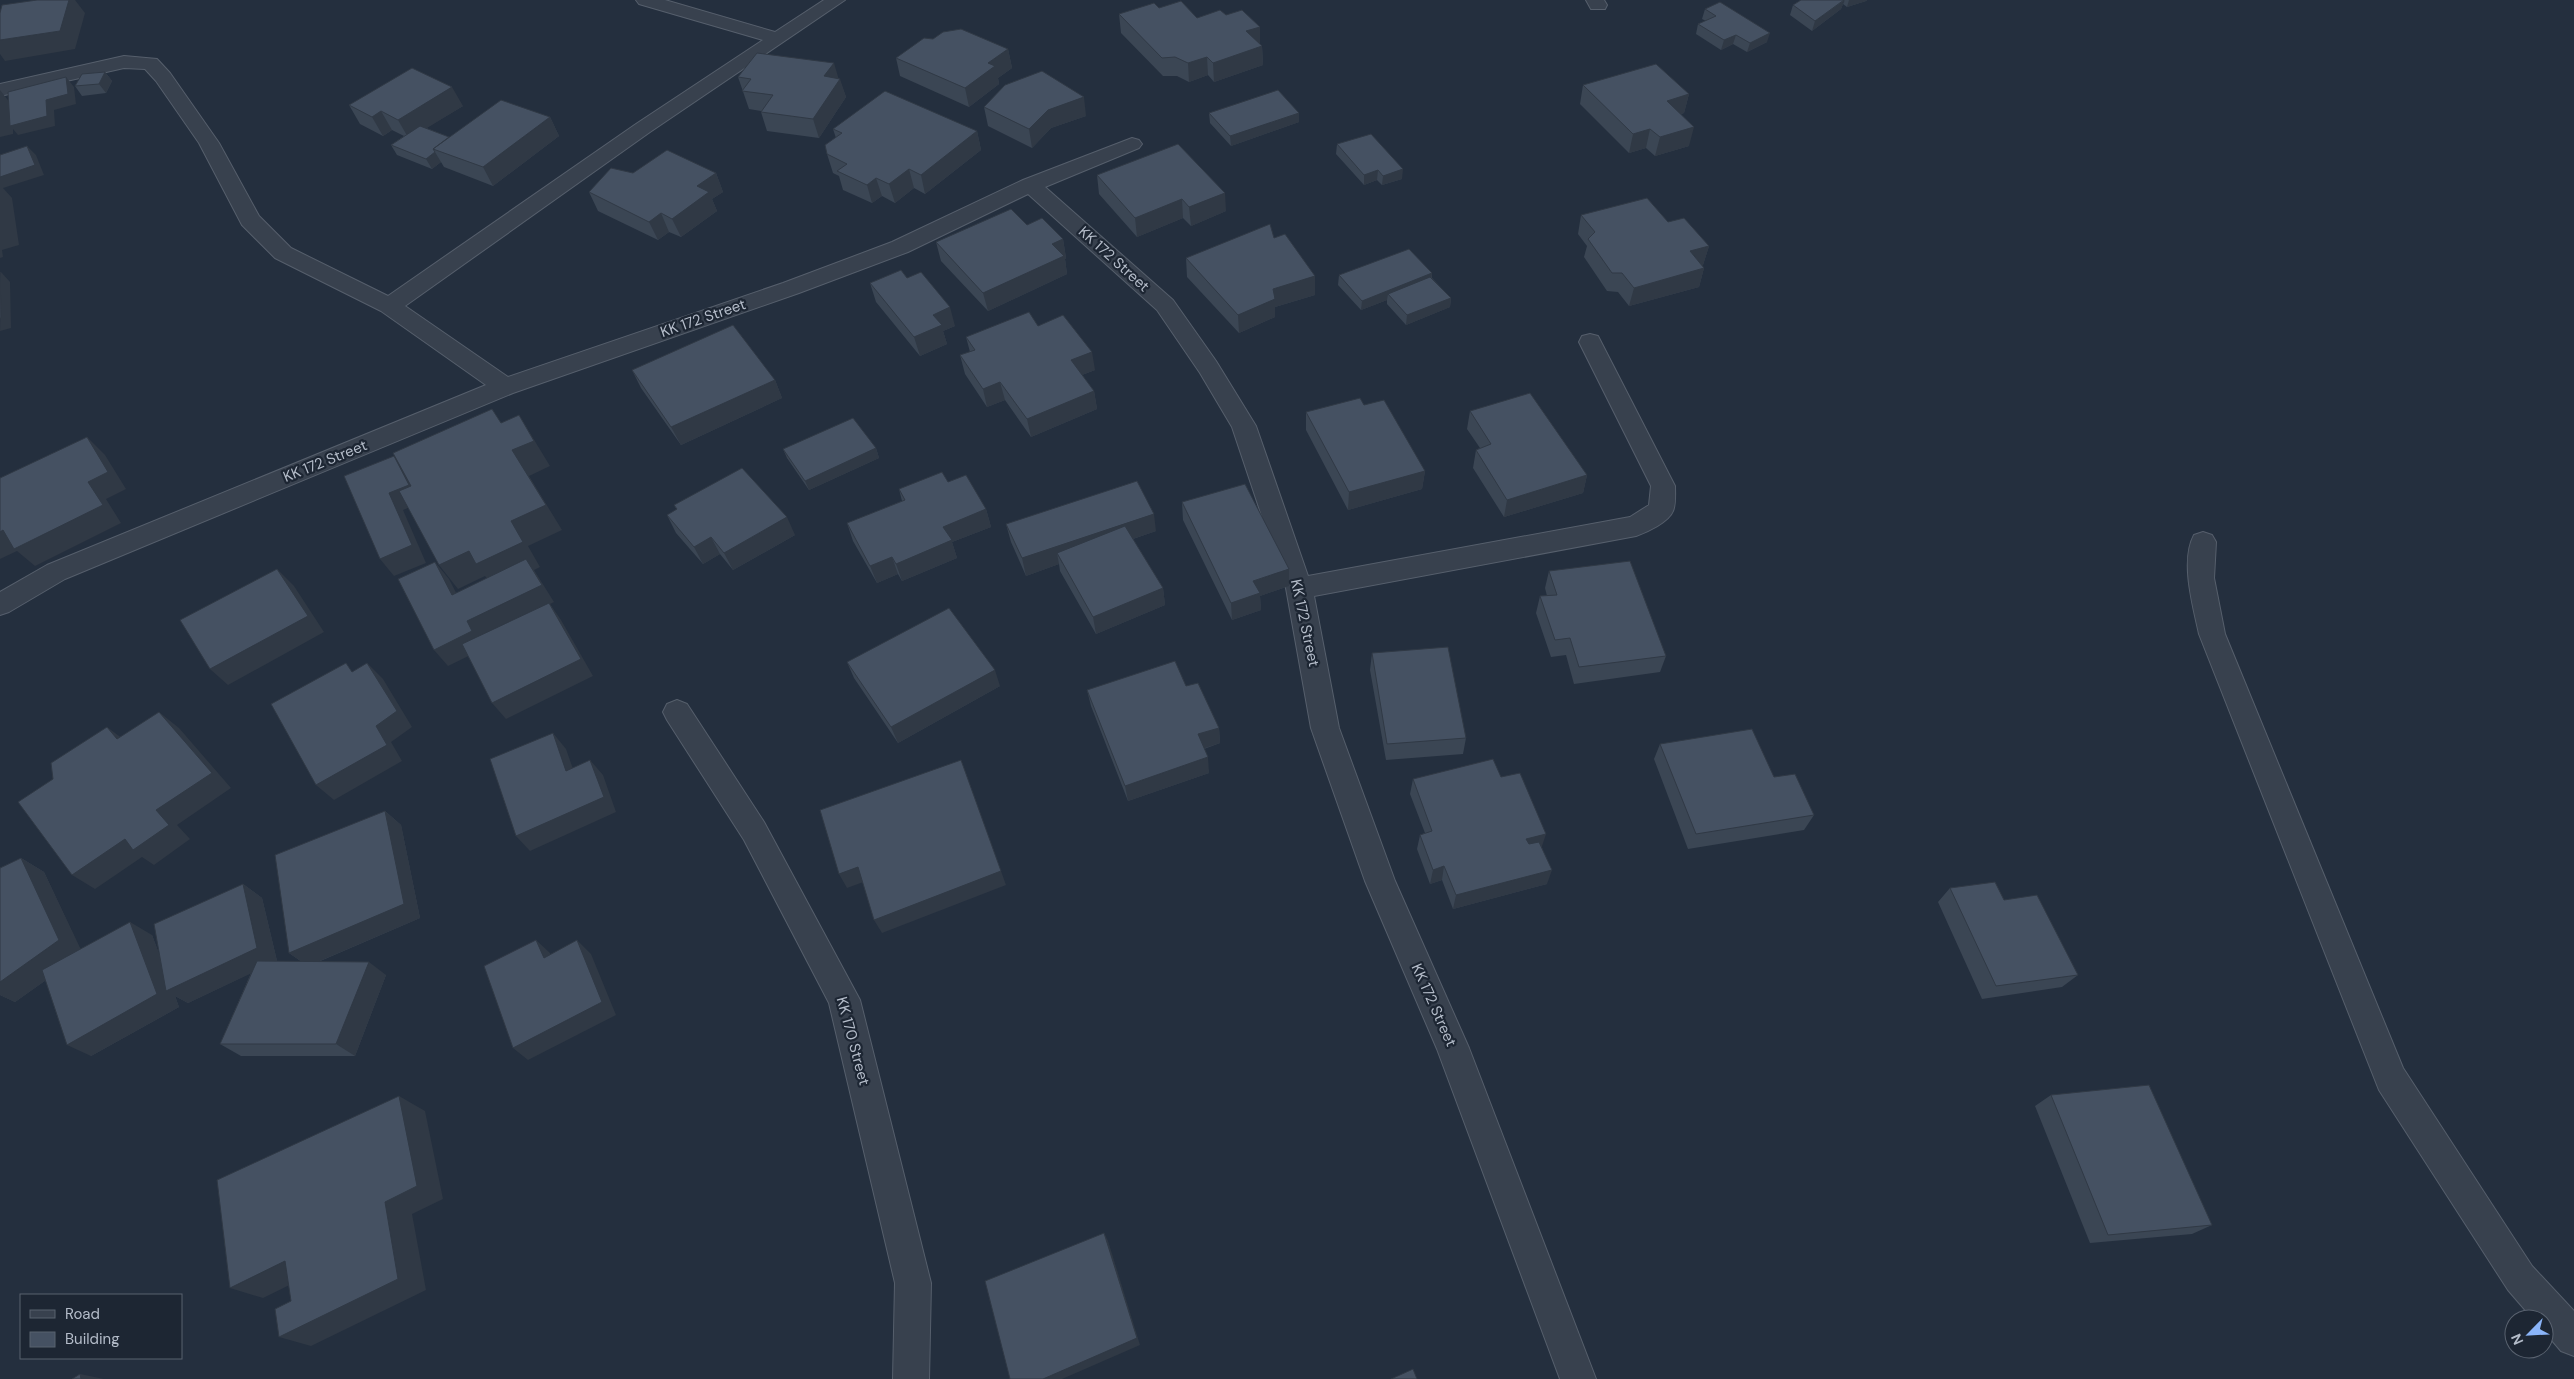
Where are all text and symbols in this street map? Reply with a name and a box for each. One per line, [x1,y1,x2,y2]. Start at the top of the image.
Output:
street label: KK 172 Street [1074,222,1154,296]
street label: KK 172 Street [658,294,748,342]
street label: KK 172 Street [280,435,370,487]
street label: KK 172 Street [1286,577,1324,669]
street label: KK 172 Street [1407,960,1461,1050]
street label: KK 170 Street [832,995,874,1088]
legend [20,1294,182,1359]
text: Road [65,1304,100,1324]
north arrow [2504,1309,2554,1359]
text: Building [65,1329,120,1349]
text: N [2507,1331,2527,1348]

